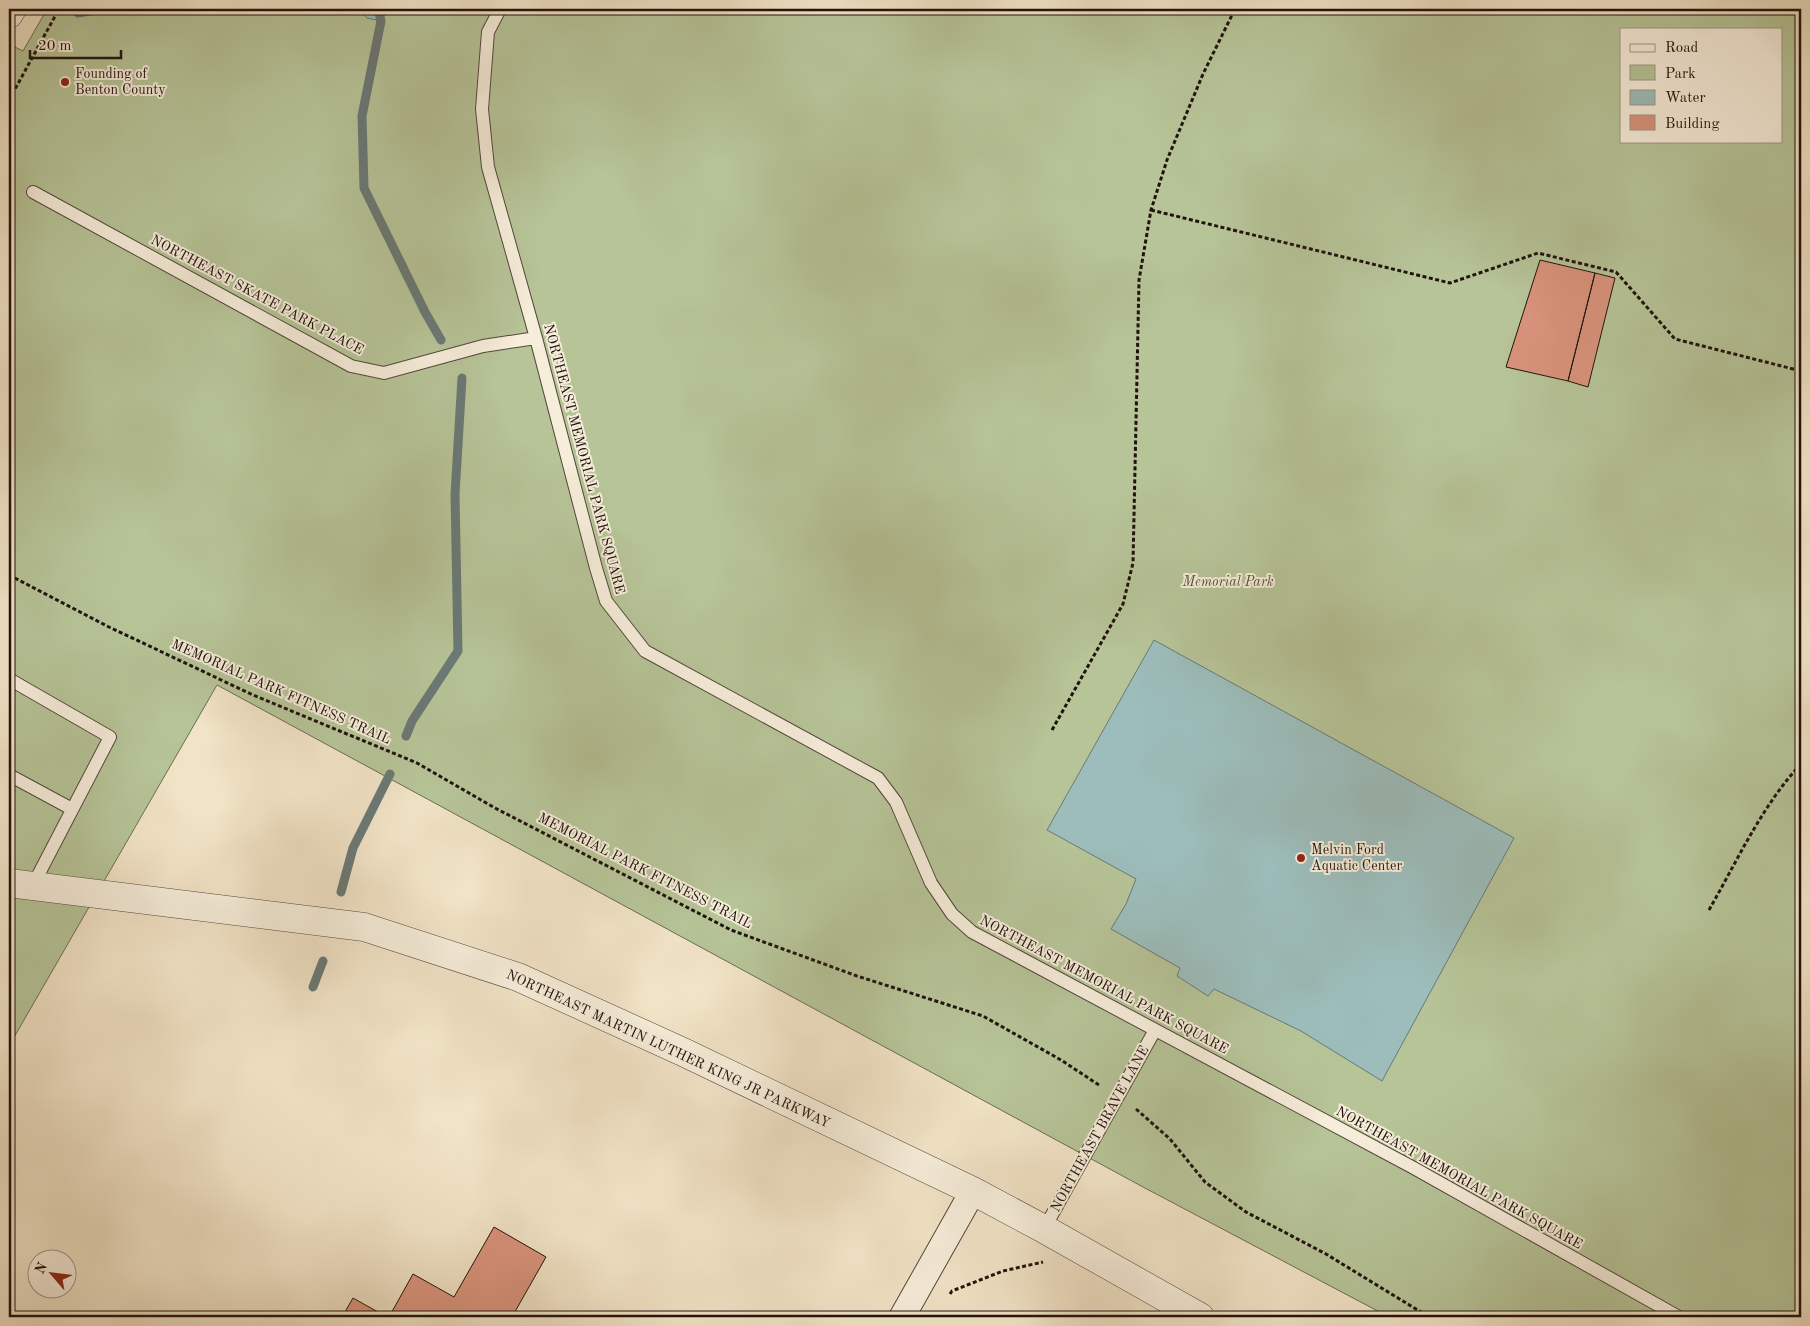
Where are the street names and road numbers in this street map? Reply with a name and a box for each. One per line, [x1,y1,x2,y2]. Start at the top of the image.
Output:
street label: NORTHEAST SKATE PARK PLACE [148,233,366,357]
street label: NORTHEAST MEMORIAL PARK SQUARE [541,322,627,596]
street label: MEMORIAL PARK FITNESS TRAIL [169,637,393,747]
street label: MEMORIAL PARK FITNESS TRAIL [536,811,754,931]
street label: NORTHEAST MEMORIAL PARK SQUARE [977,913,1231,1057]
street label: NORTHEAST MARTIN LUTHER KING JR PARKWAY [504,967,832,1131]
street label: NORTHEAST BRAVE LANE [1048,1044,1152,1214]
street label: NORTHEAST MEMORIAL PARK SQUARE [1334,1104,1584,1252]

